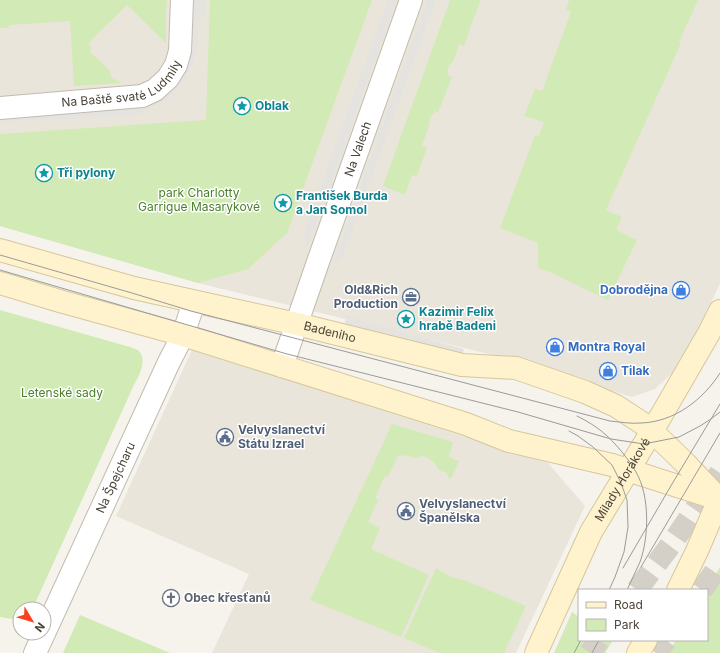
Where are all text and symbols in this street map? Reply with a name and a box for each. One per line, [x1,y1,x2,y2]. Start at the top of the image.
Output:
street label: Na Baště svaté Ludmily [61,58,184,110]
place icon: Oblak [232,96,252,116]
place label: Oblak [255,98,289,113]
street label: Na Valech [341,119,374,178]
place icon: Tři pylony [34,163,54,183]
place label: Tři pylony [57,165,116,180]
park label: park Charlotty Garrigue Masarykové [138,185,260,214]
place label: František Burda a Jan Somol [296,188,388,217]
place icon: František Burda a Jan Somol [273,193,293,213]
shop icon: Dobrodějna [671,280,691,300]
place label: Old&Rich Production [334,282,398,311]
place label: Dobrodějna [600,282,668,297]
office icon: Old&Rich Production [401,287,421,307]
place label: Kazimir Felix hrabě Badeni [419,304,496,333]
place icon: Kazimir Felix hrabě Badeni [396,309,416,329]
street label: Badeniho [302,318,358,345]
shop icon: Montra Royal [545,337,565,357]
place label: Montra Royal [568,339,645,354]
shop icon: Tilak [598,361,618,381]
place label: Tilak [621,363,649,378]
park label: Letenské sady [21,385,103,400]
place label: Velvyslanectví Státu Izrael [238,422,326,451]
public building icon: Velvyslanectví Státu Izrael [215,427,235,447]
street label: Milady Horákové [591,435,653,524]
street label: Na Špejcharu [92,440,138,515]
place label: Velvyslanectví Španělska [419,496,507,525]
public building icon: Velvyslanectví Španělska [396,501,416,521]
church icon: Obec křesťanů [161,588,181,608]
legend [578,589,708,641]
place label: Obec křesťanů [184,590,271,605]
text: Road [614,597,643,612]
north arrow [12,601,52,641]
text: Park [614,617,640,632]
text: N [32,620,48,635]

